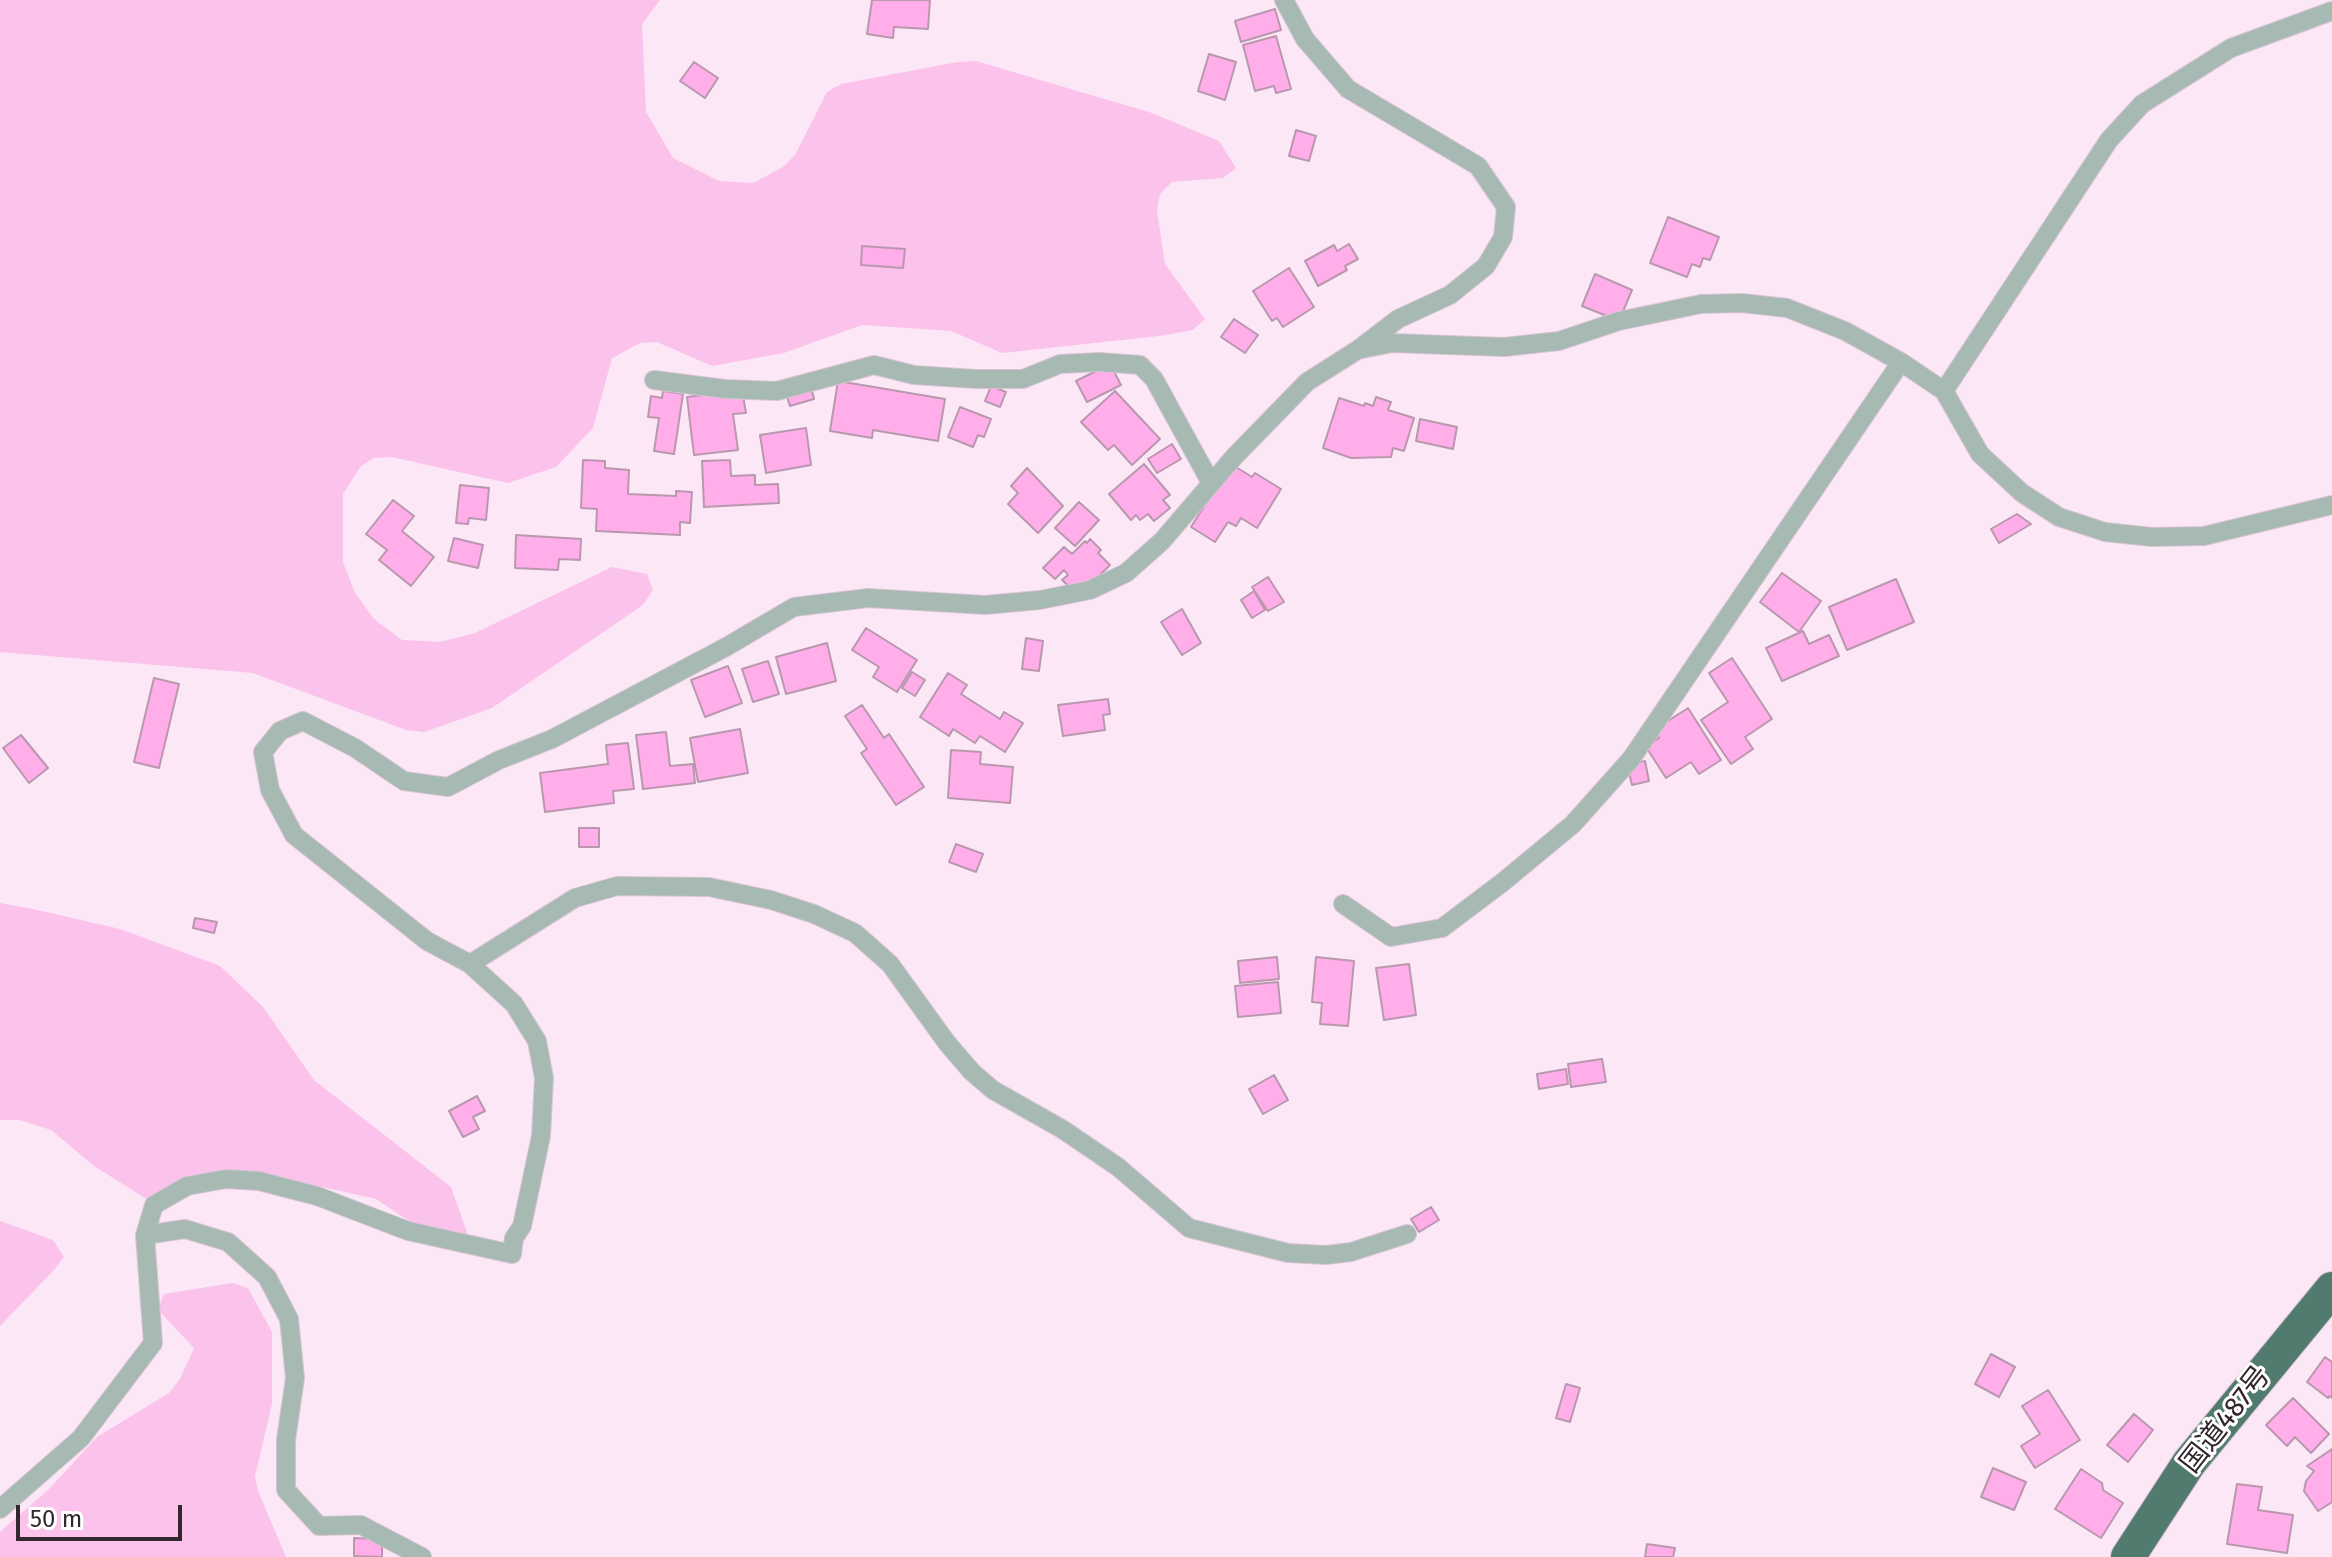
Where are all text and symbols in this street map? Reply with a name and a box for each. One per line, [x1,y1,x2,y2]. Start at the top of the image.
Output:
street label: 国道487号 [2174,1360,2278,1480]
scale bar [20,1489,186,1539]
text: 50 m [30,1505,82,1533]

